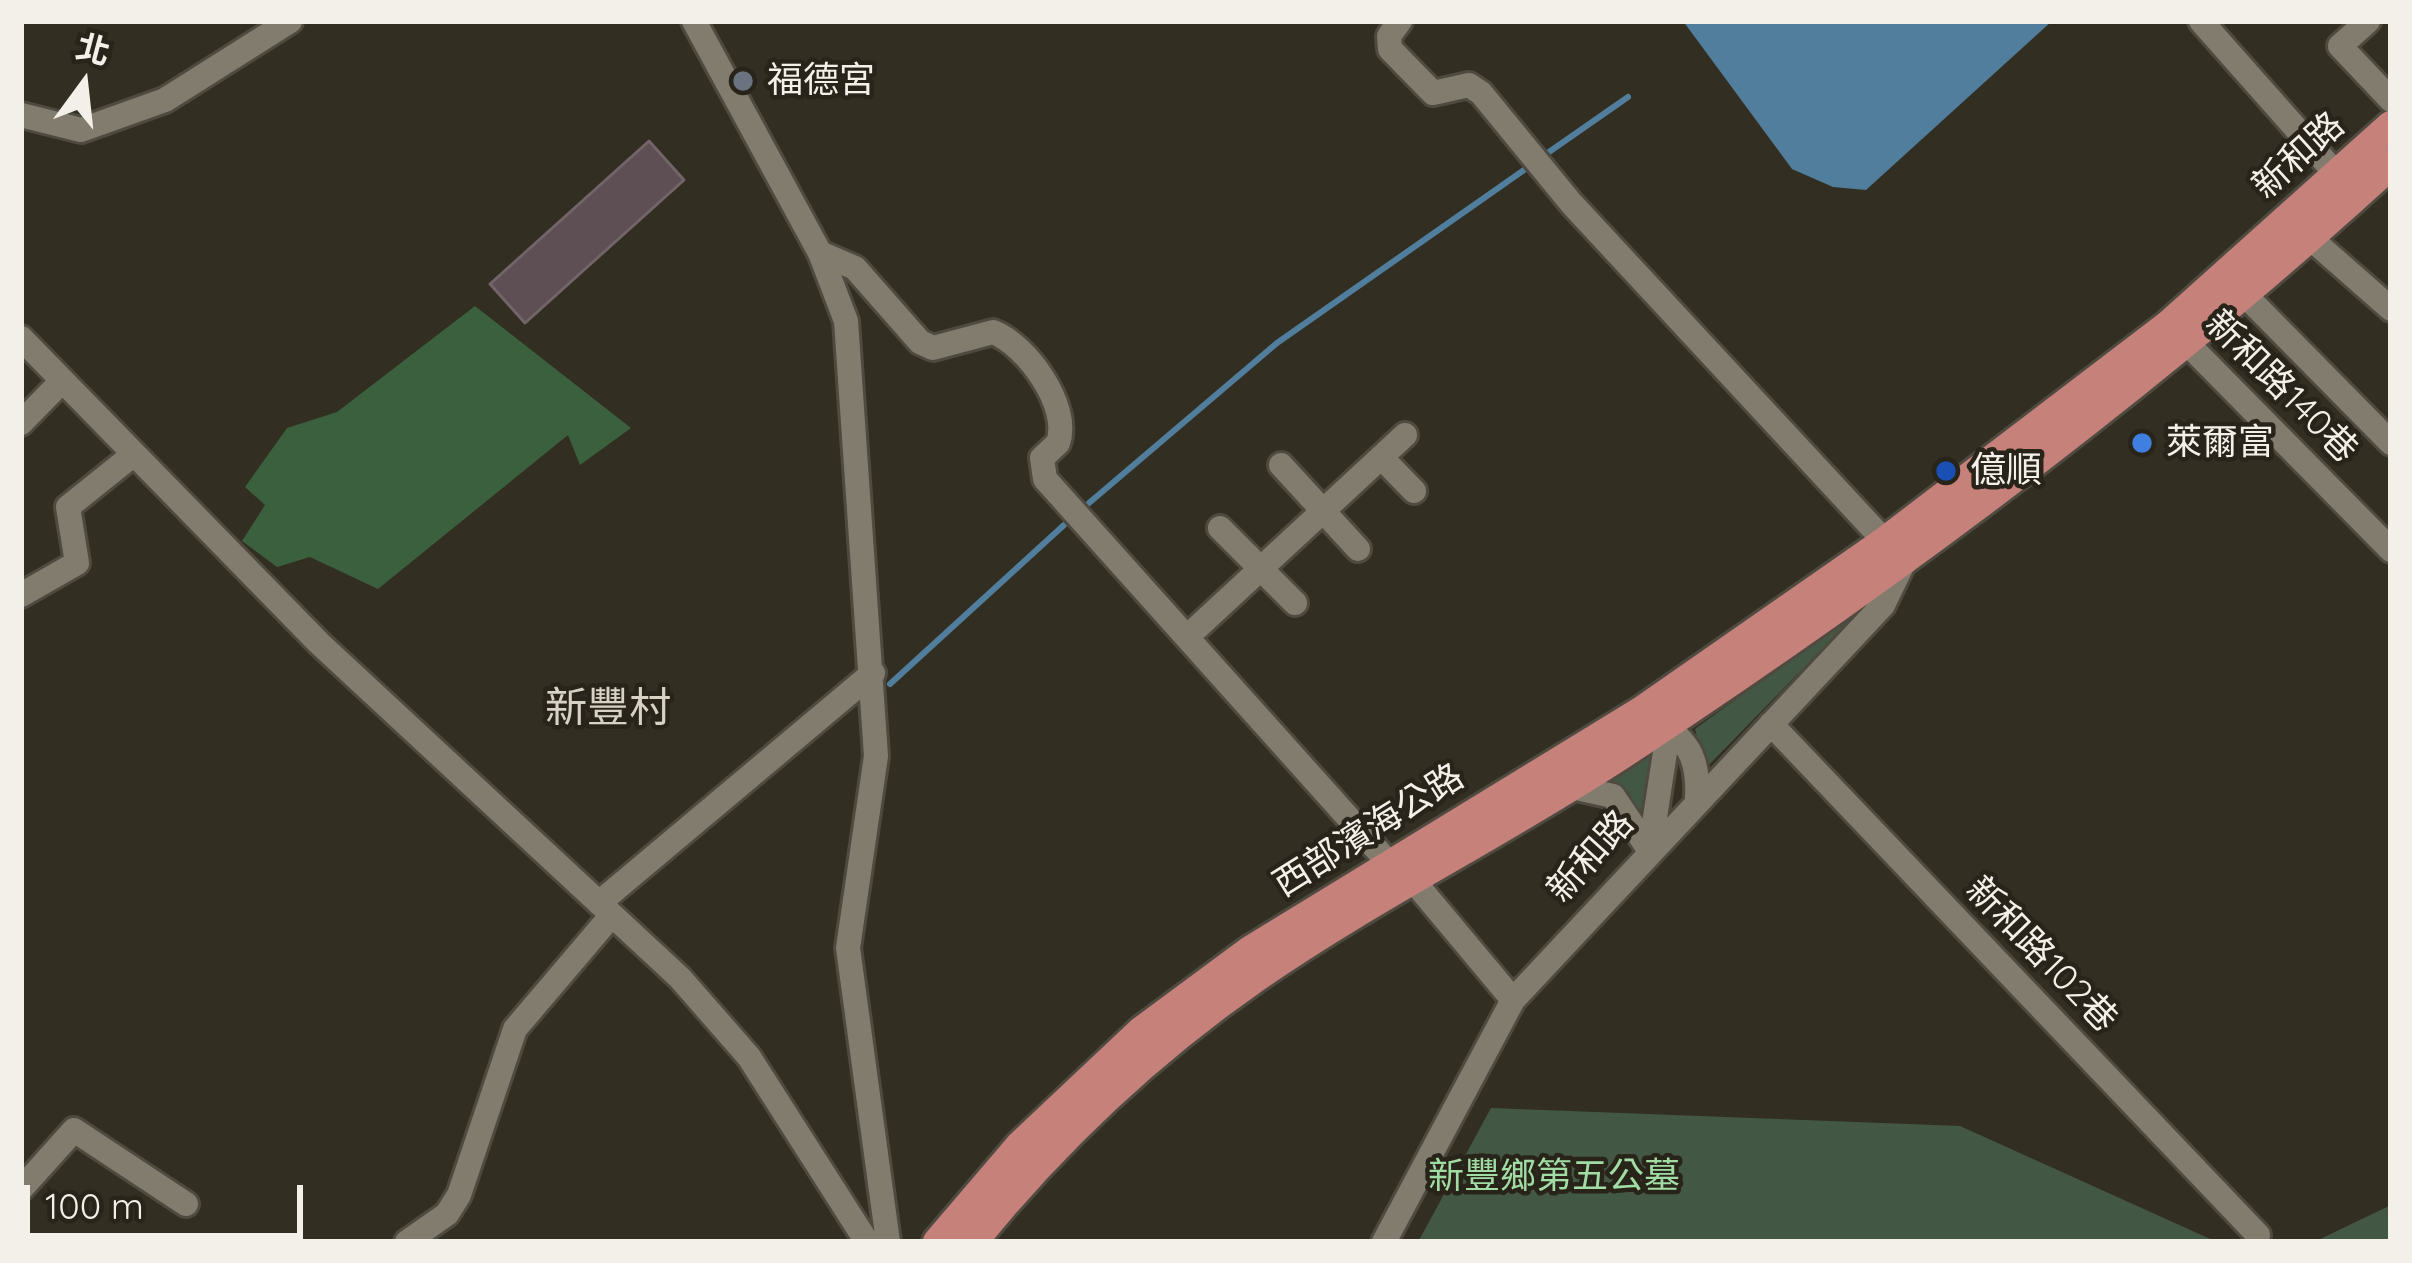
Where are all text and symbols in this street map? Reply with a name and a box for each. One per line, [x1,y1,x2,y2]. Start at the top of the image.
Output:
north arrow [24,24,144,144]
text: 北 [72,25,115,73]
place label: 福德宮 [767,59,875,103]
marker: 福德宮 [730,68,756,94]
street label: 新和路 [2244,104,2354,208]
street label: 新和路140巷 [2196,302,2366,472]
place label: 萊爾富 [2166,421,2274,465]
marker: 萊爾富 [2129,430,2155,456]
place label: 億順 [1970,449,2042,493]
marker: 億順 [1933,458,1959,484]
district label: 新豐村 [545,684,671,734]
street label: 西部濱海公路 [1266,755,1472,907]
street label: 新和路 [1539,802,1643,912]
street label: 新和路102巷 [1956,869,2126,1041]
park label: 新豐鄉第五公墓 [1428,1155,1680,1199]
scale bar [30,1161,309,1235]
text: 100 m [45,1183,144,1228]

